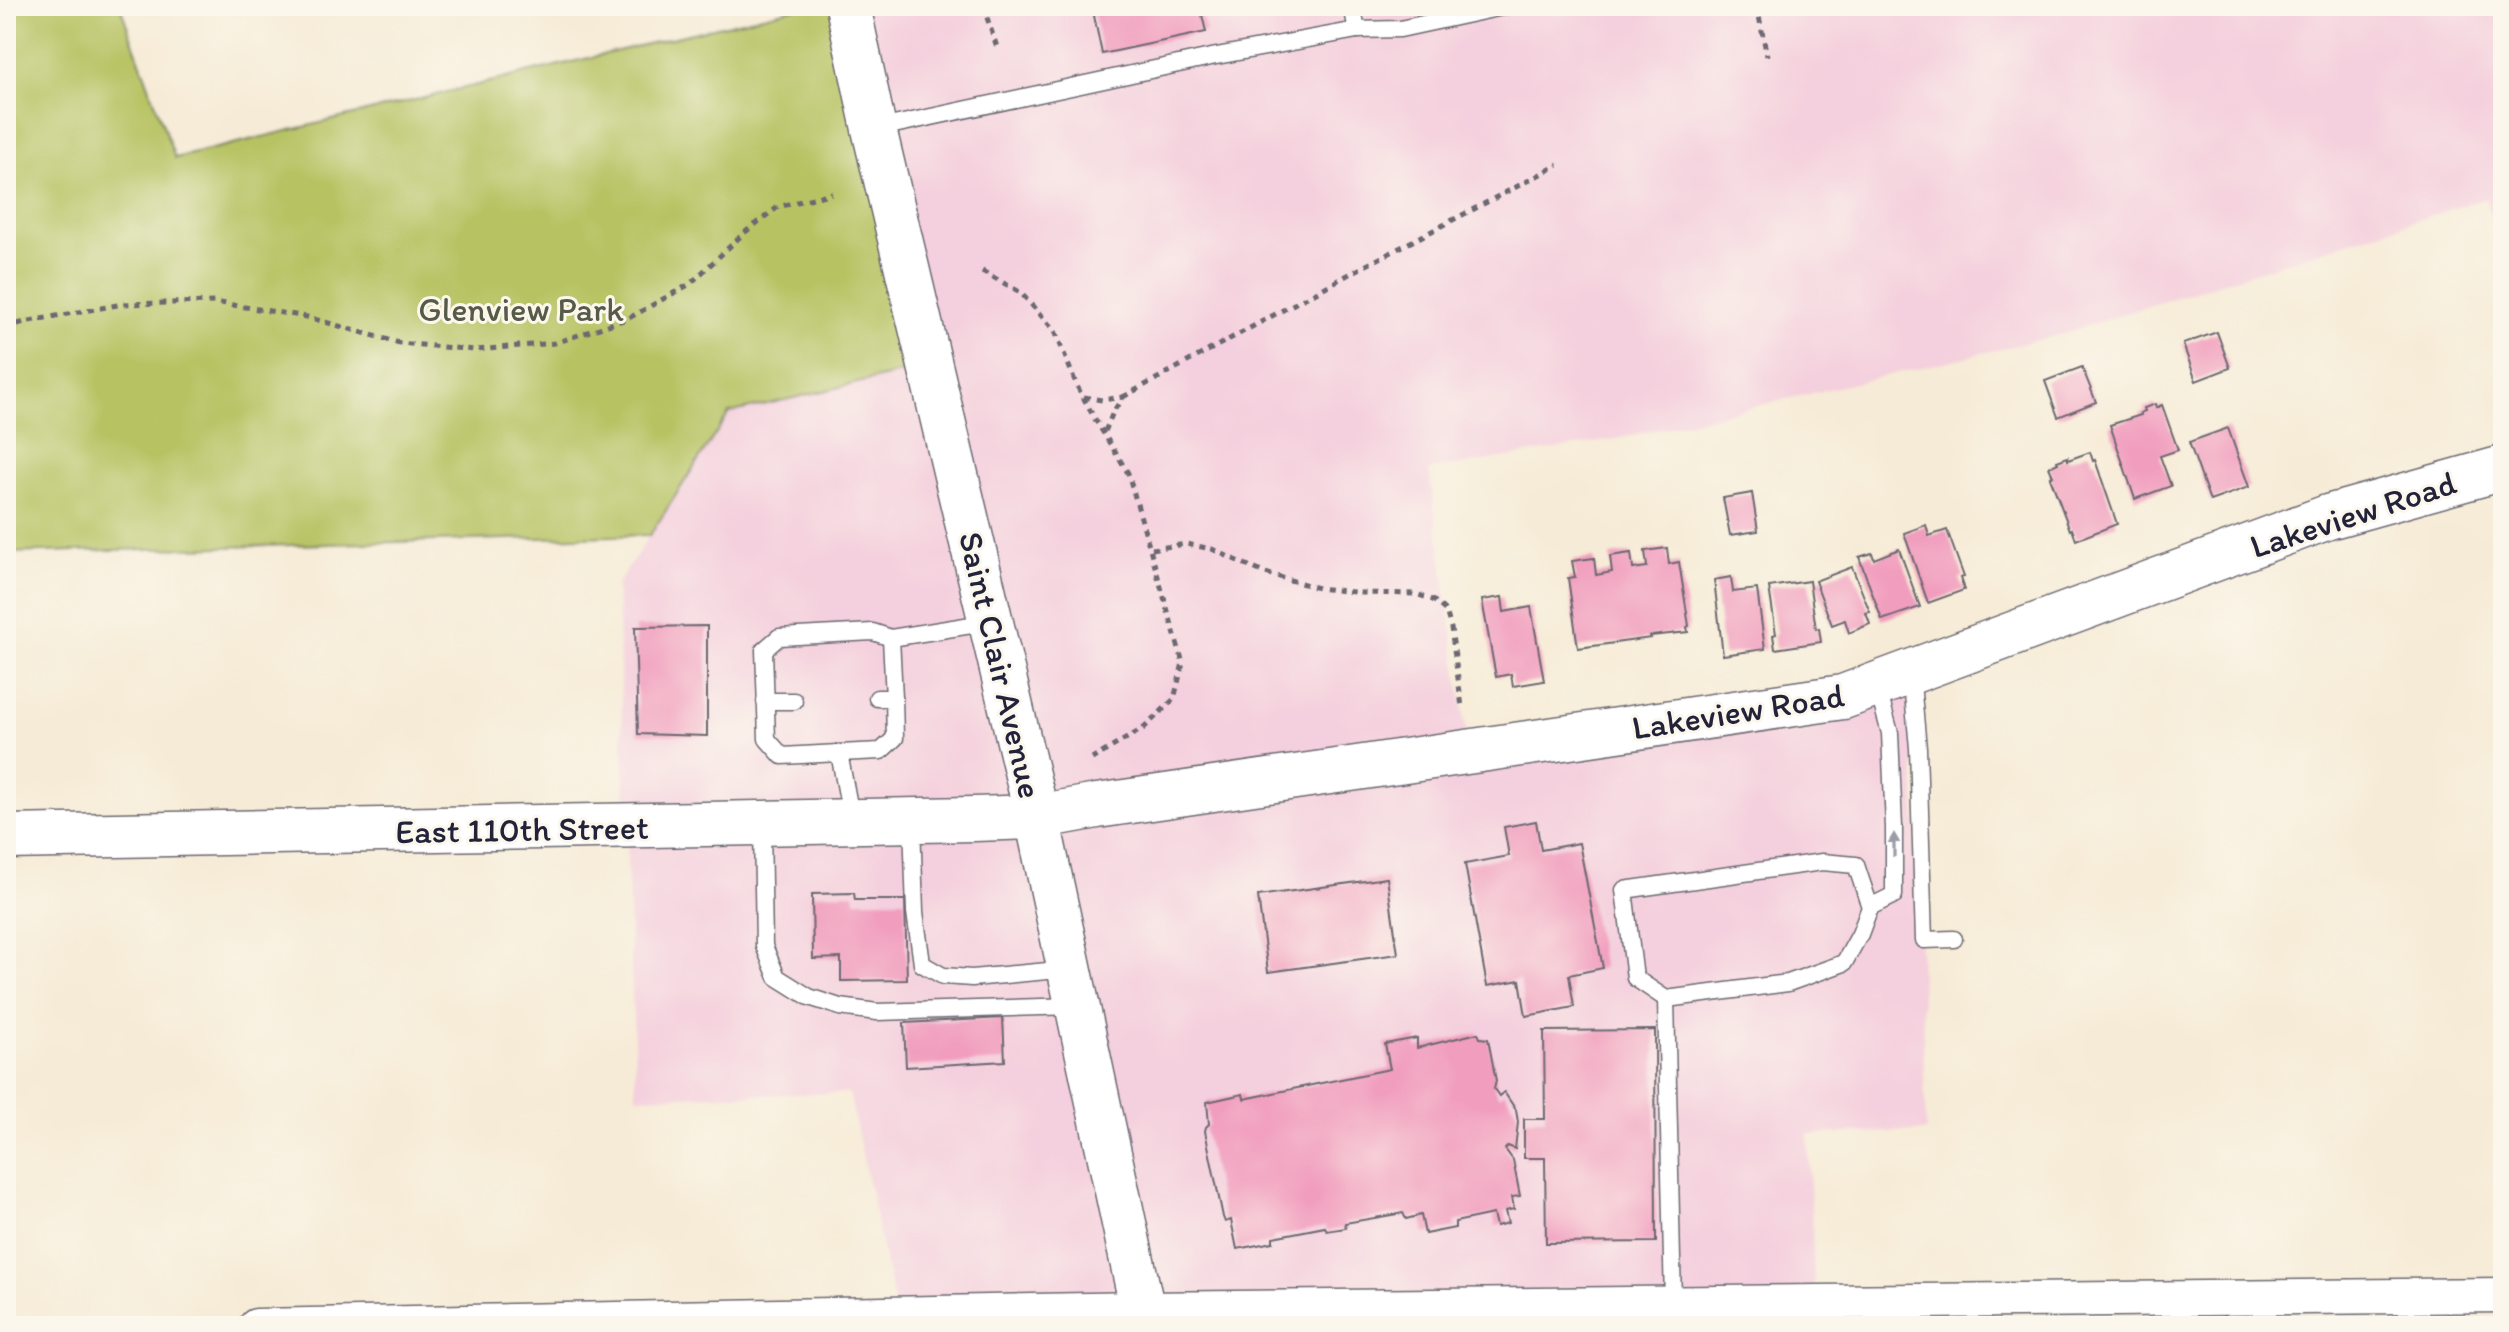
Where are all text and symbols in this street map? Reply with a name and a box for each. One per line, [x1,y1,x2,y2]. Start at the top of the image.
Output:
park label: Glenview Park [418,289,624,330]
street label: Lakeview Road [2245,462,2462,567]
street label: Saint Clair Avenue [950,528,1051,802]
street label: Lakeview Road [1629,674,1847,748]
street label: East 110th Street [395,807,649,852]
one-way arrow [1888,832,1900,857]

